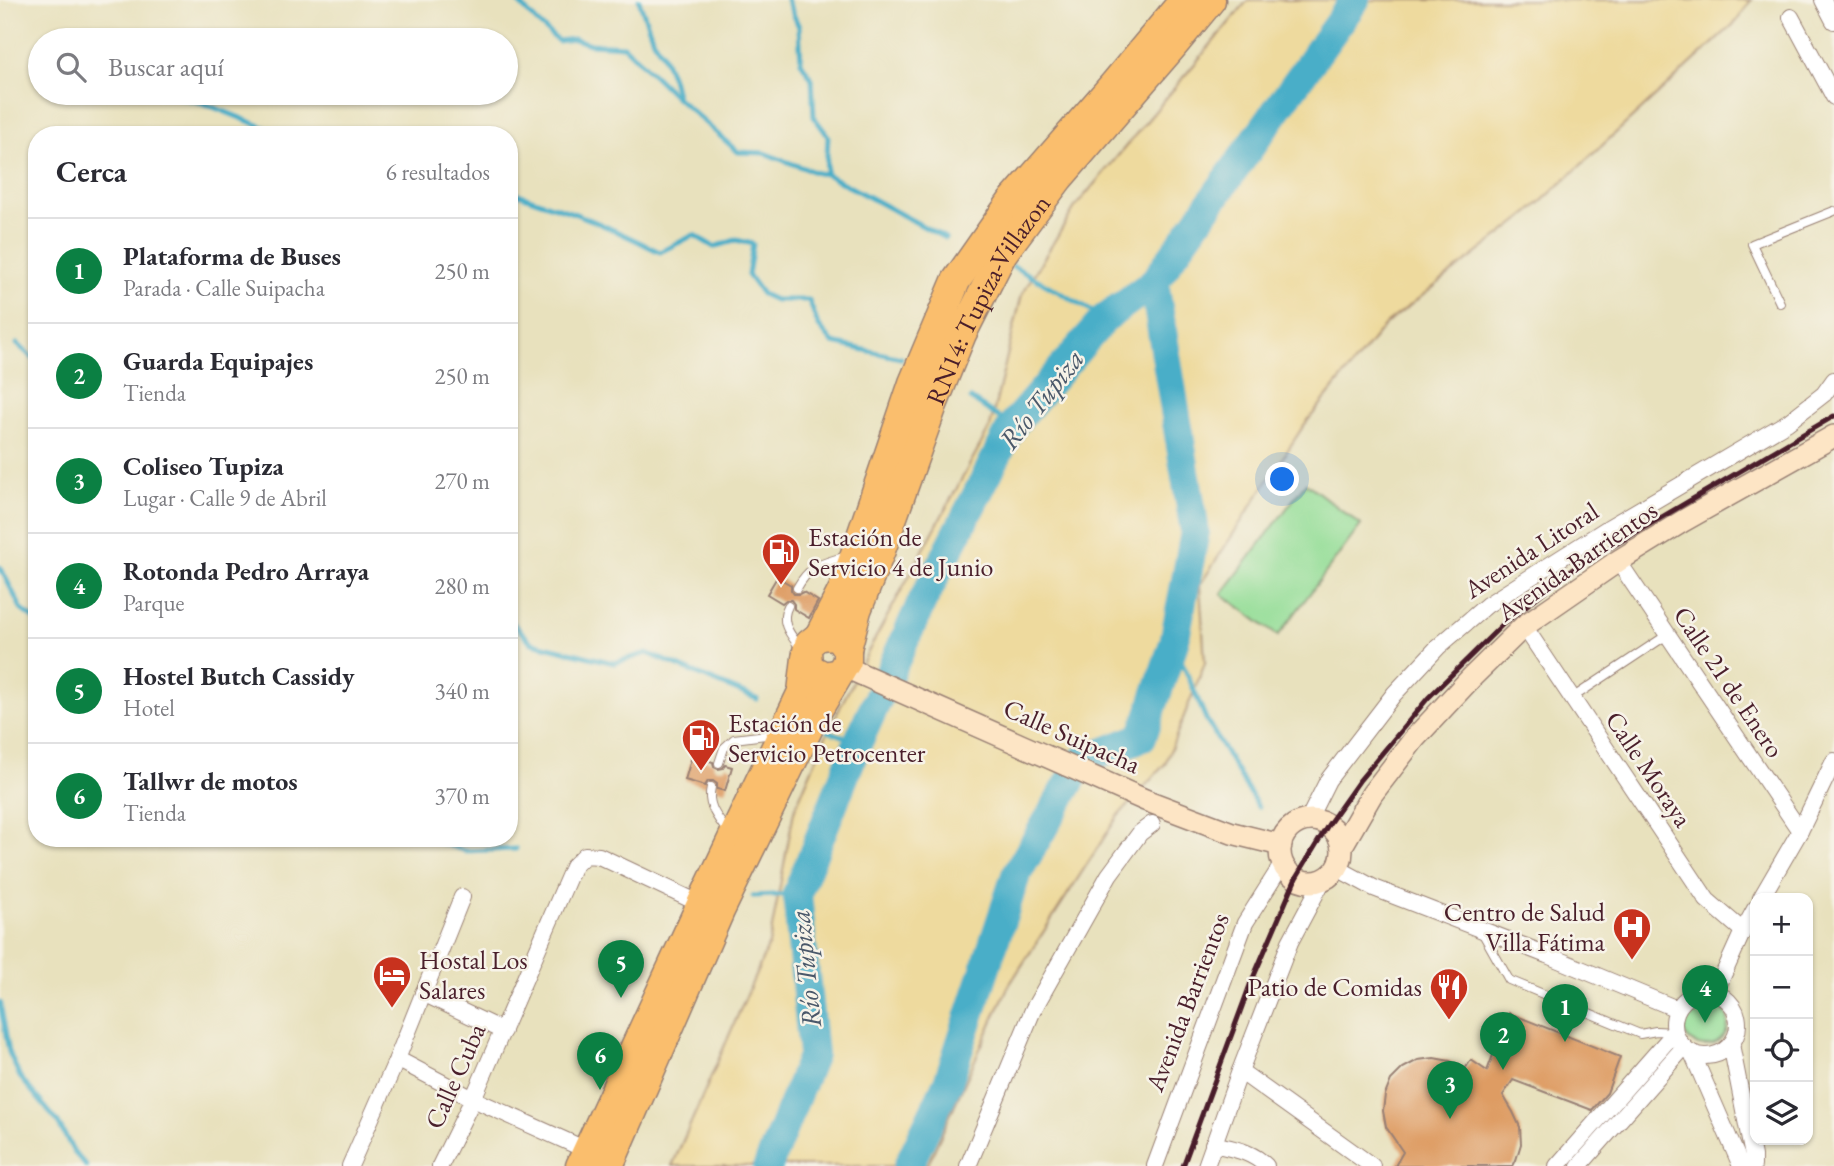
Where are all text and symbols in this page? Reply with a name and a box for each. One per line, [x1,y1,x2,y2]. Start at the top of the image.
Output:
search box [28,28,518,105]
icon: search [52,48,90,86]
text: Buscar aquí [108,50,224,84]
text: Cerca [56,152,127,191]
text: 6 resultados [386,157,490,187]
street label: RN14: Tupiza-Villazon [918,188,1058,410]
text: Plataforma de Buses [123,239,341,273]
text: 1 [73,256,85,286]
text: 250 m [434,256,490,286]
text: Parada · Calle Suipacha [123,273,325,303]
water label: Río Tupiza [990,341,1092,457]
text: Guarda Equipajes [123,344,313,378]
text: 2 [73,361,85,391]
text: 250 m [434,361,490,391]
text: Tienda [123,378,186,408]
text: Coliseo Tupiza [123,449,284,483]
your location [1265,462,1299,496]
text: 3 [73,466,85,496]
text: 270 m [434,466,490,496]
text: Lugar · Calle 9 de Abril [123,483,327,513]
street label: Avenida Barrientos [1489,493,1664,630]
street label: Avenida Litoral [1456,494,1605,607]
place label: Estación de Servicio 4 de Junio [808,520,993,584]
fuel station icon: Estación de Servicio 4 de Junio [760,531,802,586]
text: Rotonda Pedro Arraya [123,554,369,588]
text: 4 [73,571,85,601]
text: 280 m [434,571,490,601]
text: Parque [123,588,185,618]
street label: Calle 21 de Enero [1666,600,1792,764]
text: Hostel Butch Cassidy [123,659,354,693]
text: 5 [73,676,85,706]
text: 340 m [434,676,490,706]
street label: Calle Suipacha [998,691,1146,782]
text: Hotel [123,693,175,723]
street label: Calle Moraya [1598,705,1701,834]
place label: Estación de Servicio Petrocenter [728,706,926,770]
fuel station icon: Estación de Servicio Petrocenter [680,717,722,772]
text: Tallwr de motos [123,764,298,798]
text: 6 [73,781,85,811]
text: 370 m [434,781,490,811]
text: Tienda [123,798,186,828]
map controls [1750,893,1813,1145]
button: + [1750,893,1813,956]
place label: Centro de Salud Villa Fátima [1444,895,1606,959]
hospital icon: Centro de Salud Villa Fátima [1611,906,1653,961]
water label: Río Tupiza [781,908,829,1030]
street label: Avenida Barrientos [1137,908,1237,1097]
pin: 5 [598,940,644,998]
place label: Hostal Los Salares [419,943,528,1007]
hotel icon: Hostal Los Salares [371,954,413,1009]
button: − [1750,956,1813,1019]
pin: 4 [1682,965,1728,1023]
restaurant icon: Patio de Comidas [1428,966,1470,1021]
place label: Patio de Comidas [1248,970,1422,1004]
pin: 1 [1542,984,1588,1042]
pin: 2 [1480,1012,1526,1070]
street label: Calle Cuba [417,1017,494,1134]
button: locate [1750,1019,1813,1082]
pin: 6 [577,1032,623,1090]
pin: 3 [1427,1061,1473,1119]
button: layers [1750,1082,1813,1145]

